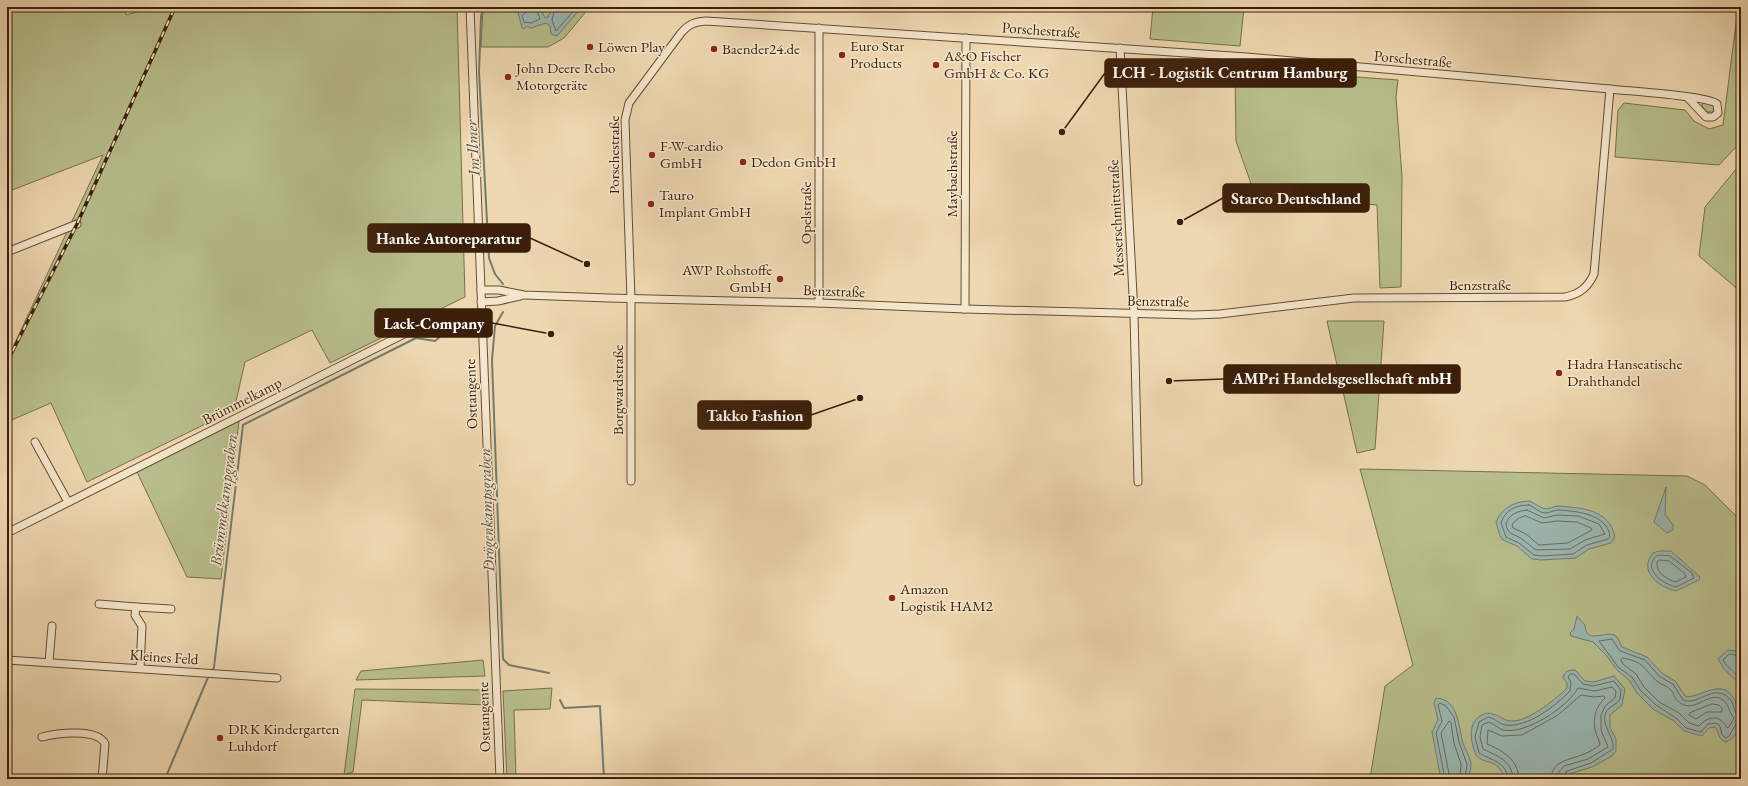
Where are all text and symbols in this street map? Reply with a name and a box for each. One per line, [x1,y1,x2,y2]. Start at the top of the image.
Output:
street label: Porschestraße [1001,17,1081,42]
place label: Euro Star Products [850,36,904,72]
place label: Löwen Play [598,37,665,56]
place label: Baender24.de [722,39,800,58]
marker: Löwen Play [585,42,595,52]
marker: Baender24.de [709,44,719,54]
place label: A&O Fischer GmbH & Co. KG [943,46,1049,82]
street label: Porschestraße [1373,46,1453,71]
marker: Euro Star Products [837,50,847,60]
place label: John Deere Rebo Motorgeräte [514,58,615,94]
callout: LCH - Logistik Centrum Hamburg [1105,59,1356,87]
marker: A&O Fischer GmbH & Co. KG [931,60,941,70]
text: LCH - Logistik Centrum Hamburg [1112,62,1349,83]
marker: John Deere Rebo Motorgeräte [503,72,513,82]
street label: Porschestraße [604,116,623,194]
water label: Im Ilmer [460,118,485,178]
street label: Maybachstraße [942,130,961,217]
place label: F-W-cardio GmbH [660,136,723,172]
marker: F-W-cardio GmbH [647,150,657,160]
place label: Dedon GmbH [751,152,836,171]
marker: Dedon GmbH [738,157,748,167]
street label: Messerschmittstraße [1103,159,1128,277]
street label: Opelstraße [796,182,815,244]
callout: Starco Deutschland [1223,184,1369,212]
place label: Tauro Implant GmbH [659,185,751,221]
text: Starco Deutschland [1231,188,1361,209]
marker: Tauro Implant GmbH [646,199,656,209]
callout: Hanke Autoreparatur [368,224,530,252]
text: Hanke Autoreparatur [376,228,522,249]
place label: AWP Rohstoffe GmbH [681,260,772,296]
marker: AWP Rohstoffe GmbH [775,274,785,284]
street label: Benzstraße [1449,275,1511,294]
street label: Benzstraße [803,280,866,301]
street label: Benzstraße [1127,290,1189,311]
callout: Lack-Company [375,309,492,337]
text: Lack-Company [383,313,485,334]
street label: Borgwardstraße [608,345,627,435]
place label: Hadra Hanseatische Drahthandel [1567,354,1683,390]
street label: Osttangente [460,358,481,430]
callout: AMPri Handelsgesellschaft mbH [1224,365,1460,393]
text: AMPri Handelsgesellschaft mbH [1231,368,1452,389]
marker: Hadra Hanseatische Drahthandel [1554,368,1564,378]
street label: Brümmelkamp [199,372,285,429]
callout: Takko Fashion [698,401,811,429]
text: Takko Fashion [706,405,804,426]
water label: Brümmelkampgraben [205,433,242,568]
water label: Drögenkampsgraben [474,448,499,573]
place label: Amazon Logistik HAM2 [899,579,994,615]
marker: Amazon Logistik HAM2 [887,593,897,603]
street label: Kleines Feld [129,645,200,668]
street label: Osttangente [473,681,494,753]
place label: DRK Kindergarten Luhdorf [228,719,340,755]
marker: DRK Kindergarten Luhdorf [215,733,225,743]

